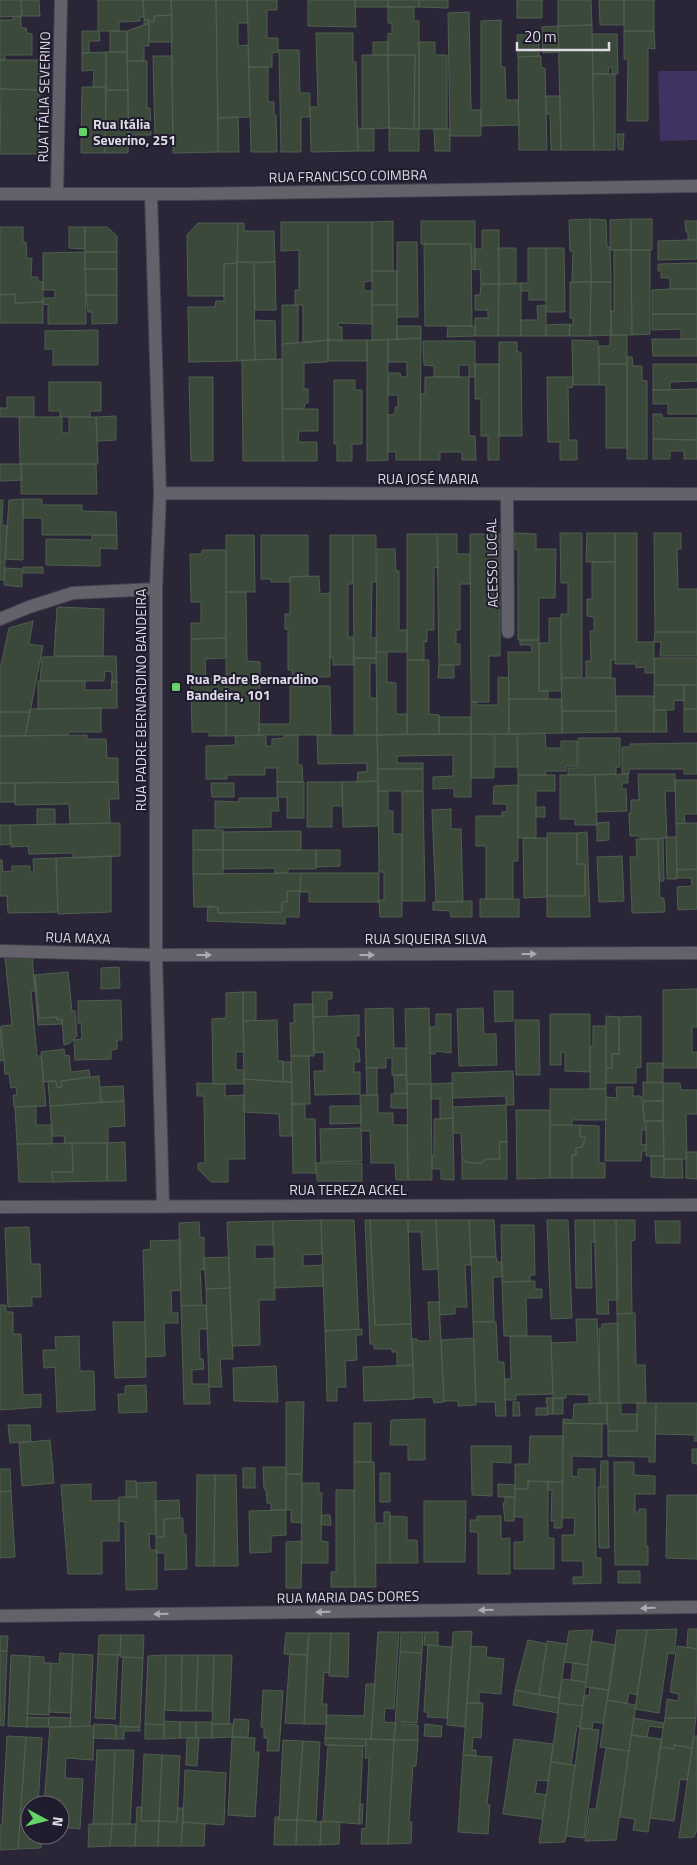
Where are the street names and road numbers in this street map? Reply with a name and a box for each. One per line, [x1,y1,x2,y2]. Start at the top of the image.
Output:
street label: RUA ITÁLIA SEVERINO [32,31,55,163]
street label: RUA FRANCISCO COIMBRA [269,164,428,187]
street label: RUA JOSÉ MARIA [377,468,479,489]
street label: ACESSO LOCAL [480,518,503,608]
street label: RUA PADRE BERNARDINO BANDEIRA [130,588,151,811]
street label: RUA MAXA [45,926,112,949]
street label: RUA SIQUEIRA SILVA [365,928,488,949]
street label: RUA TEREZA ACKEL [289,1179,407,1200]
street label: RUA MARIA DAS DORES [277,1585,419,1608]

